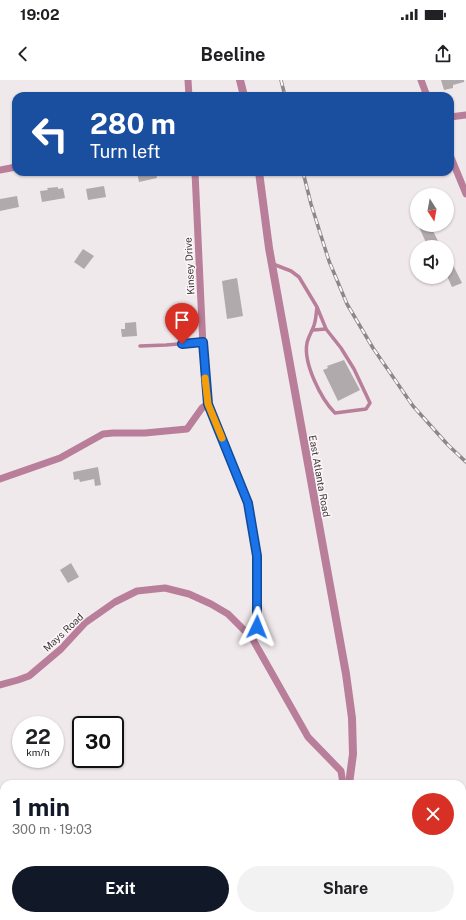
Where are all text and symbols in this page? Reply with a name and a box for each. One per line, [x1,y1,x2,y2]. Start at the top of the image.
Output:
text: 19:02 [20,6,60,23]
icon: back [12,43,34,65]
icon: share [432,43,454,65]
text: Beeline [201,44,265,65]
text: 280 m [90,107,176,140]
icon: left [24,108,76,160]
text: Turn left [90,141,160,162]
north arrow [410,188,454,232]
map controls [410,188,454,284]
street label: Kinsey Drive [181,237,196,295]
button: sound [410,240,454,284]
pin [165,303,199,344]
icon: arrive [171,309,193,331]
street label: East Atlanta Road [307,434,333,518]
position arrow [236,606,278,648]
street label: Mays Road [40,610,86,654]
speed limit sign: 30 [72,716,124,768]
text: 22 [25,725,51,749]
text: km/h [26,746,50,758]
text: 1 min [12,793,70,821]
button: close [412,793,454,835]
text: 300 m · 19:03 [12,822,92,837]
button: Exit [12,866,229,912]
button: Share [237,866,454,912]

